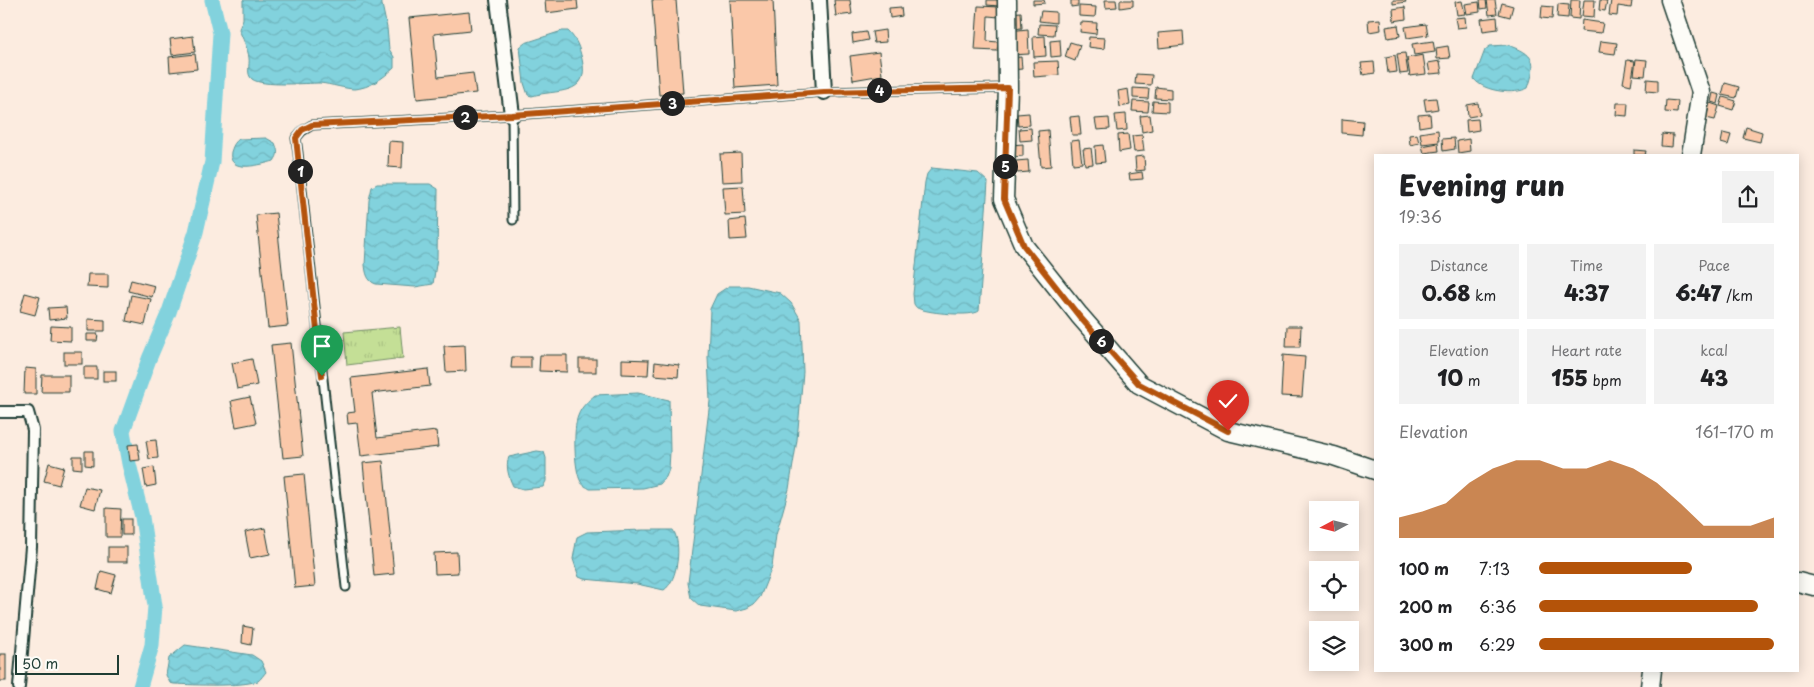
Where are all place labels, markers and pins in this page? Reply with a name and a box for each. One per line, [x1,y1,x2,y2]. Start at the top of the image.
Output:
pin: 4 [866,78,892,102]
pin: 3 [660,90,684,116]
pin: 2 [452,104,478,130]
pin: 5 [992,154,1018,178]
pin: 1 [288,158,312,184]
pin [301,325,343,376]
pin: 6 [1088,328,1114,354]
pin [1207,380,1249,431]

